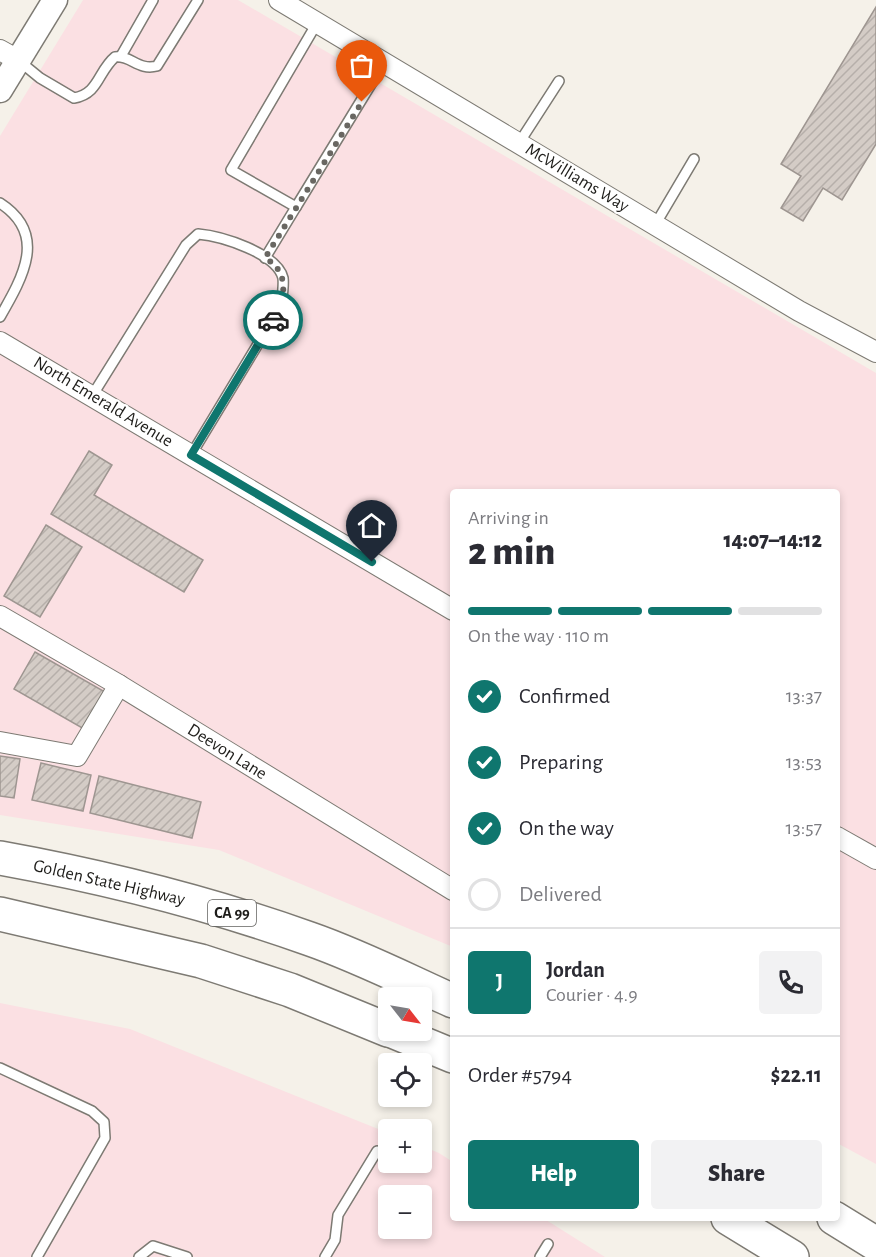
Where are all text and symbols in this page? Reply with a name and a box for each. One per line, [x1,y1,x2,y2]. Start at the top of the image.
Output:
pin [336,40,387,102]
icon: bag [345,49,378,82]
street label: McWilliams Way [522,140,632,216]
courier [243,290,303,350]
icon: car [257,304,290,337]
street label: North Emerald Avenue [30,353,176,451]
pin [346,500,397,562]
text: Arriving in [468,508,549,528]
icon: home [355,509,388,542]
text: 14:07–14:12 [723,529,822,551]
text: 2 min [468,533,555,572]
text: On the way · 110 m [468,626,609,646]
icon: check [468,680,501,713]
text: Confirmed [519,685,610,707]
text: 13:37 [786,686,822,706]
street label: Deevon Lane [184,721,270,783]
icon: check [468,746,501,779]
text: Preparing [519,751,603,773]
text: 13:53 [786,752,822,772]
icon: check [468,812,501,845]
text: On the way [519,817,614,839]
text: 13:57 [786,818,822,838]
street label: Golden State Highway [31,857,187,909]
text: Delivered [519,883,602,905]
road number: CA 99 [208,900,256,926]
button: phone [759,951,822,1014]
text: Jordan [546,959,605,981]
text: J [496,971,503,993]
text: Courier · 4.9 [546,985,638,1005]
north arrow [378,987,432,1041]
map controls [378,987,432,1239]
button: locate [378,1053,432,1107]
text: Order #5794 [468,1064,572,1086]
text: $22.11 [770,1064,822,1086]
button: + [378,1119,432,1173]
button: Help [468,1140,639,1209]
button: Share [651,1140,822,1209]
button: − [378,1185,432,1239]

